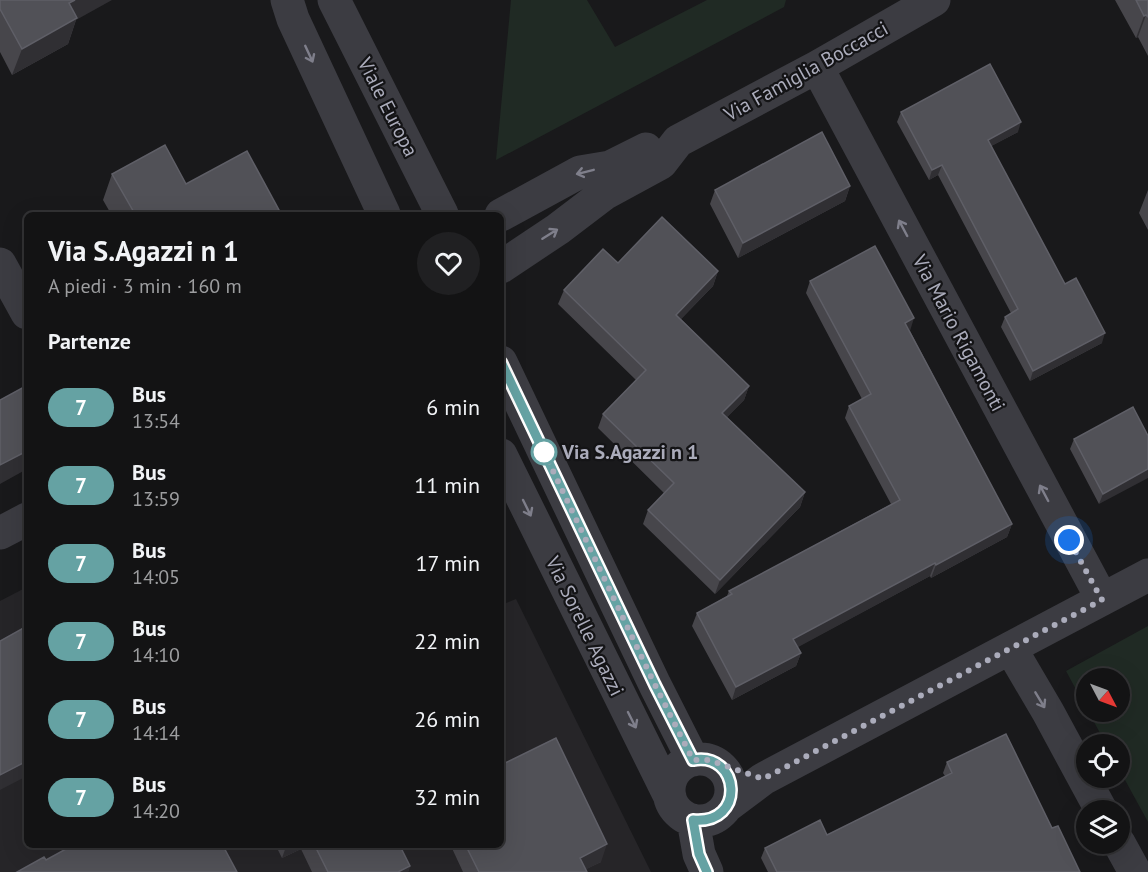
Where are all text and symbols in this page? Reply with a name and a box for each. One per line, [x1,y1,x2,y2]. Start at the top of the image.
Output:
street label: Via Famiglia Boccacci [718,15,893,127]
one-way arrow [304,45,316,63]
street label: Viale Europa [352,52,424,161]
one-way arrow [576,166,595,178]
one-way arrow [897,220,909,237]
one-way arrow [541,228,558,241]
text: Via S.Agazzi n 1 [48,232,239,269]
button: heart [417,232,480,295]
street label: Via Mario Rigamonti [906,249,1011,416]
text: A piedi · 3 min · 160 m [48,273,242,299]
text: Partenze [48,327,131,355]
text: Bus [132,380,166,408]
text: 6 min [426,393,480,421]
text: 7 [75,394,87,421]
text: 13:54 [132,408,180,434]
marker: Via S.Agazzi n 1 [531,439,557,465]
place label: Via S.Agazzi n 1 [561,439,698,465]
text: Bus [132,458,166,486]
text: 11 min [414,471,480,499]
text: 7 [75,472,87,499]
one-way arrow [1038,484,1049,502]
text: 13:59 [132,486,180,512]
one-way arrow [522,498,533,516]
your location [1054,525,1084,555]
text: Bus [132,536,166,564]
text: 17 min [416,549,480,577]
text: 7 [75,550,87,577]
street label: Via Sorelle Agazzi [540,551,630,700]
text: 14:05 [132,564,180,590]
text: Bus [132,614,166,642]
text: 22 min [414,627,480,655]
text: 7 [75,628,87,655]
text: 14:10 [132,642,180,668]
north arrow [1076,668,1130,722]
map controls [1076,668,1130,854]
one-way arrow [1035,691,1047,708]
text: Bus [132,692,166,720]
text: 26 min [414,705,480,733]
text: 7 [75,706,87,733]
one-way arrow [627,711,638,729]
text: 14:14 [132,720,180,746]
button: locate [1076,734,1130,788]
text: Bus [132,770,166,798]
text: 32 min [414,783,480,811]
text: 7 [75,784,87,811]
text: 14:20 [132,798,180,824]
button: layers [1076,800,1130,854]

